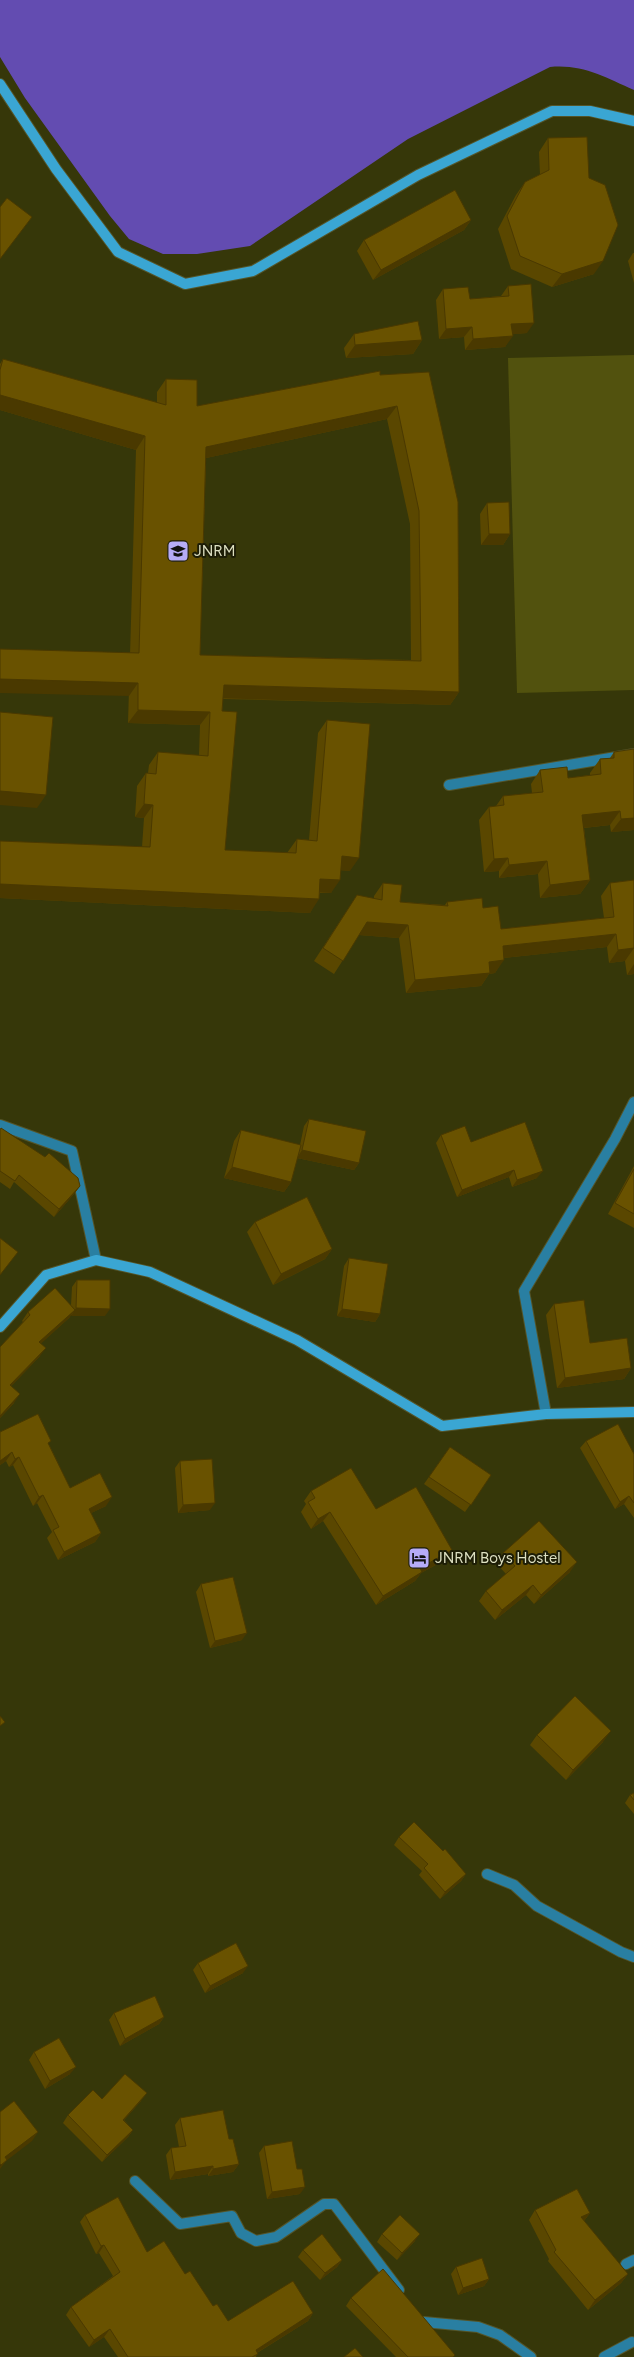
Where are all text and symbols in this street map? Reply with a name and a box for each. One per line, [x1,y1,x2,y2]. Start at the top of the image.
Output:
school or university icon: JNRM [166,539,190,563]
place label: JNRM [194,542,235,560]
hotel icon: JNRM Boys Hostel [407,1546,431,1570]
place label: JNRM Boys Hostel [435,1549,560,1567]

